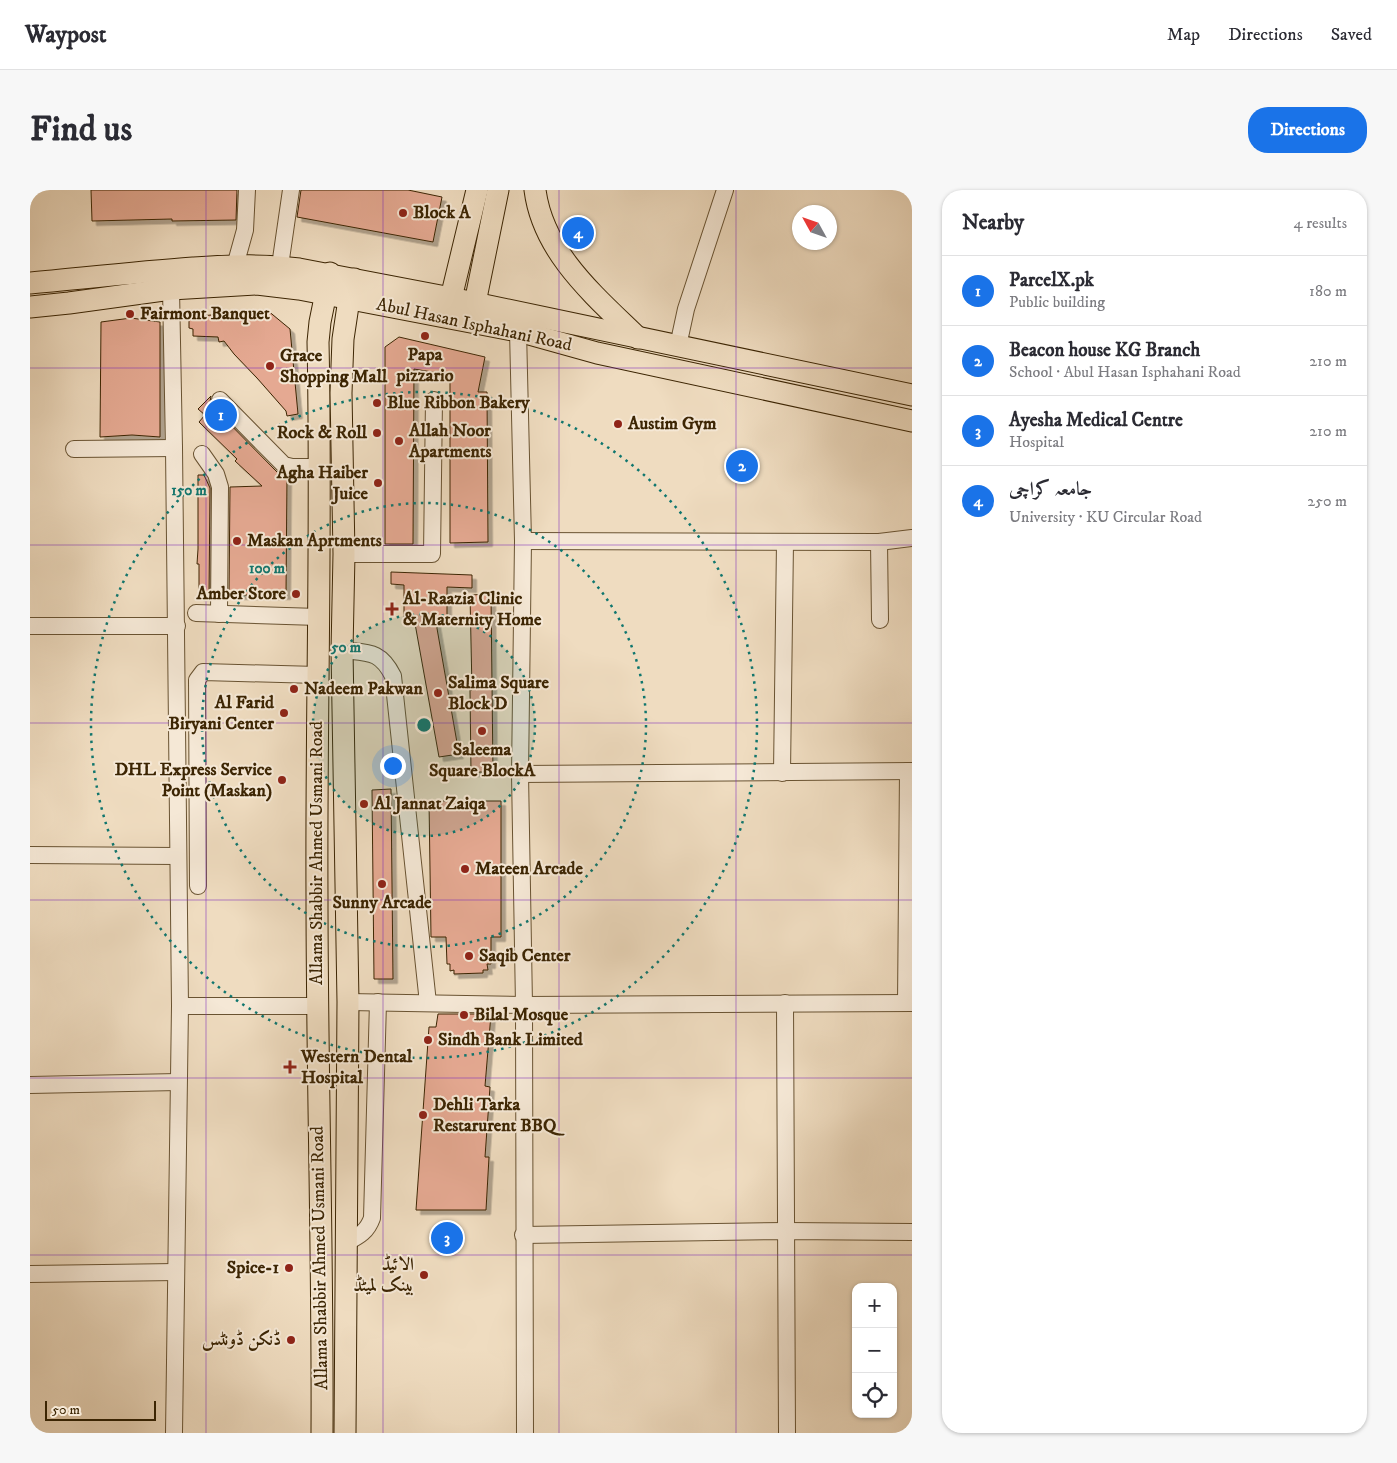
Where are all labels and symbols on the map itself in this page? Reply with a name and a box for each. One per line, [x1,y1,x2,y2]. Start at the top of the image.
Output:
place label: Block A [413,202,471,224]
north arrow [792,205,837,250]
marker: Block A [397,207,409,219]
pin: 4 [562,214,594,252]
street label: Abul Hasan Isphahani Road [374,294,574,356]
place label: Fairmont Banquet [140,303,270,325]
marker: Fairmont Banquet [124,308,136,320]
marker: Papa pizzario [419,330,431,342]
place label: Papa pizzario [395,344,454,387]
place label: Grace Shopping Mall [280,345,388,388]
marker: Grace Shopping Mall [264,360,276,372]
place label: Blue Ribbon Bakery [387,392,530,414]
pin: 1 [205,396,237,434]
marker: Blue Ribbon Bakery [371,397,383,409]
place label: Austim Gym [627,413,717,435]
marker: Austim Gym [612,418,624,430]
place label: Allah Noor Apartments [408,420,492,463]
place label: Rock & Roll [277,422,368,444]
marker: Rock & Roll [371,427,383,439]
marker: Allah Noor Apartments [393,435,405,447]
pin: 2 [726,447,758,485]
place label: Agha Haiber Juice [276,462,369,505]
marker: Agha Haiber Juice [372,477,384,489]
text: 150 m [171,481,207,500]
place label: Maskan Aprtments [247,530,382,552]
marker: Maskan Aprtments [231,535,243,547]
text: 100 m [249,559,286,578]
place label: Amber Store [196,583,287,605]
marker: Amber Store [290,588,302,600]
place label: Al-Raazia Clinic & Maternity Home [402,588,542,631]
marker: Al-Raazia Clinic & Maternity Home [385,602,399,616]
text: 50 m [330,638,362,657]
place label: Salima Square Block D [448,672,550,715]
place label: Nadeem Pakwan [304,678,423,700]
marker: Nadeem Pakwan [288,683,300,695]
marker: Salima Square Block D [432,687,444,699]
place label: Al Farid Biryani Center [169,692,275,735]
marker: Al Farid Biryani Center [278,707,290,719]
centre of rings [415,716,433,734]
street label: Allama Shabbir Ahmed Usmani Road [306,721,328,985]
marker: Saleema Square BlockA [476,725,488,737]
place label: Saleema Square BlockA [429,739,536,782]
your location [380,753,406,779]
place label: DHL Express Service Point (Maskan) [115,759,273,802]
marker: DHL Express Service Point (Maskan) [276,774,288,786]
place label: Al Jannat Zaiqa [373,793,486,815]
marker: Al Jannat Zaiqa [358,798,370,810]
place label: Mateen Arcade [475,858,584,880]
marker: Mateen Arcade [459,863,471,875]
marker: Sunny Arcade [376,878,388,890]
place label: Sunny Arcade [332,892,432,914]
place label: Saqib Center [479,945,571,967]
marker: Saqib Center [463,950,475,962]
place label: Bilal Mosque [474,1004,569,1026]
marker: Bilal Mosque [458,1009,470,1021]
place label: Sindh Bank Limited [438,1029,584,1051]
marker: Sindh Bank Limited [422,1034,434,1046]
place label: Western Dental Hospital [300,1046,413,1089]
marker: Western Dental Hospital [283,1060,297,1074]
place label: Dehli Tarka Restarurent BBQ [433,1094,565,1137]
marker: Dehli Tarka Restarurent BBQ [417,1109,429,1121]
street label: Allama Shabbir Ahmed Usmani Road [307,1126,333,1390]
pin: 3 [431,1219,463,1257]
place label: الائیڈ بینک لمیٹڈ [353,1253,414,1297]
place label: Spice-1 [227,1257,279,1279]
marker: Spice-1 [283,1262,295,1274]
marker: الائیڈ بینک لمیٹڈ [418,1269,430,1281]
place label: ڈنکن ڈونٹس [202,1329,281,1351]
marker: ڈنکن ڈونٹس [285,1334,297,1346]
scale bar [45,1398,156,1421]

